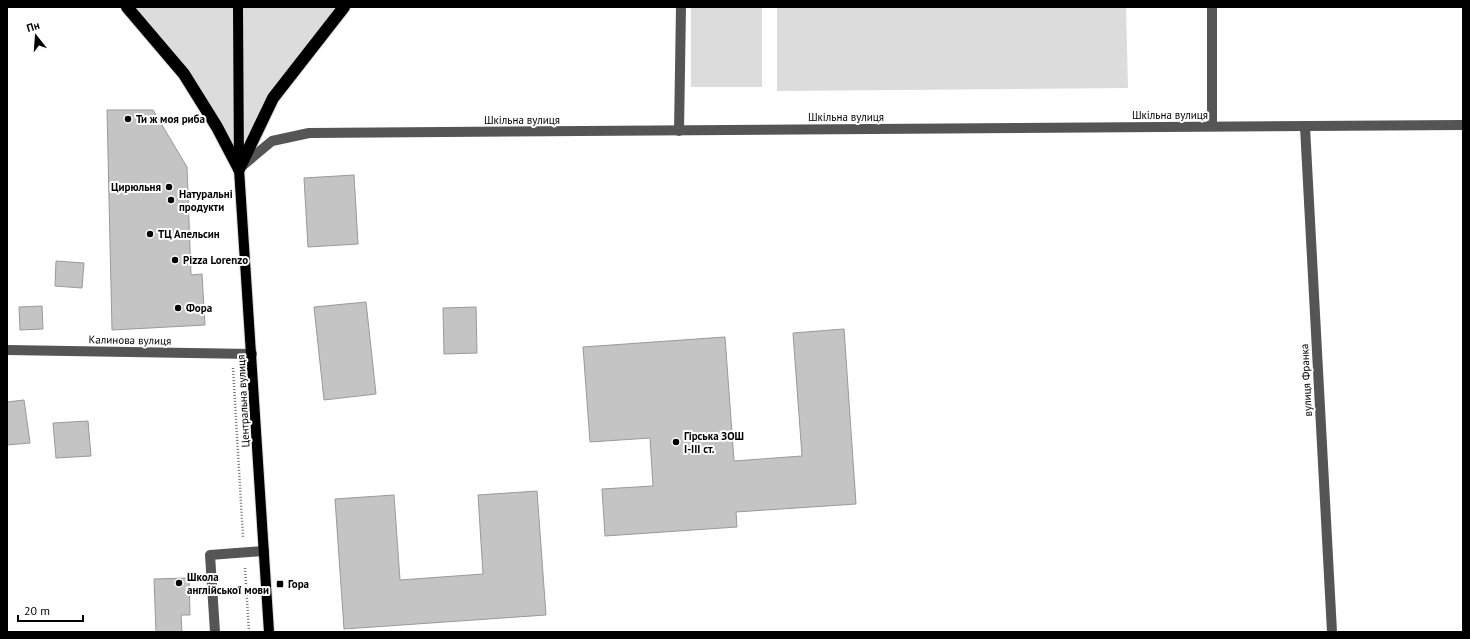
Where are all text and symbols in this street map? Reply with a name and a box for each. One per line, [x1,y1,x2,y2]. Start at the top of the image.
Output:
north arrow [16,16,56,56]
text: Пн [25,18,41,35]
street label: Шкільна вулиця [1132,108,1208,122]
street label: Шкільна вулиця [808,110,884,124]
place label: Ти ж моя риба [136,112,205,126]
street label: Шкільна вулиця [484,113,560,127]
marker: Ти ж моя риба [123,114,133,124]
place label: Цирюльня [111,180,161,194]
marker: Цирюльня [164,182,174,192]
place label: Натуральні продукти [179,187,233,214]
marker: Натуральні продукти [166,195,176,205]
place label: ТЦ Апельсин [158,227,220,241]
marker: ТЦ Апельсин [145,229,155,239]
place label: Pizza Lorenzo [183,253,248,267]
marker: Pizza Lorenzo [170,255,180,265]
place label: Фора [186,301,212,315]
marker: Фора [173,303,183,313]
street label: Калинова вулиця [89,332,171,348]
street label: вулиця Франка [1297,343,1315,417]
street label: Центральна вулиця [234,354,252,448]
place label: Гірська ЗОШ І-ІІІ ст. [684,429,744,456]
marker: Гірська ЗОШ І-ІІІ ст. [671,437,681,447]
place label: Школа англійської мови [187,570,269,597]
place label: Гора [288,577,309,591]
marker: Школа англійської мови [174,578,184,588]
marker: Гора [275,579,285,589]
scale bar [18,597,83,623]
text: 20 m [24,603,50,618]

